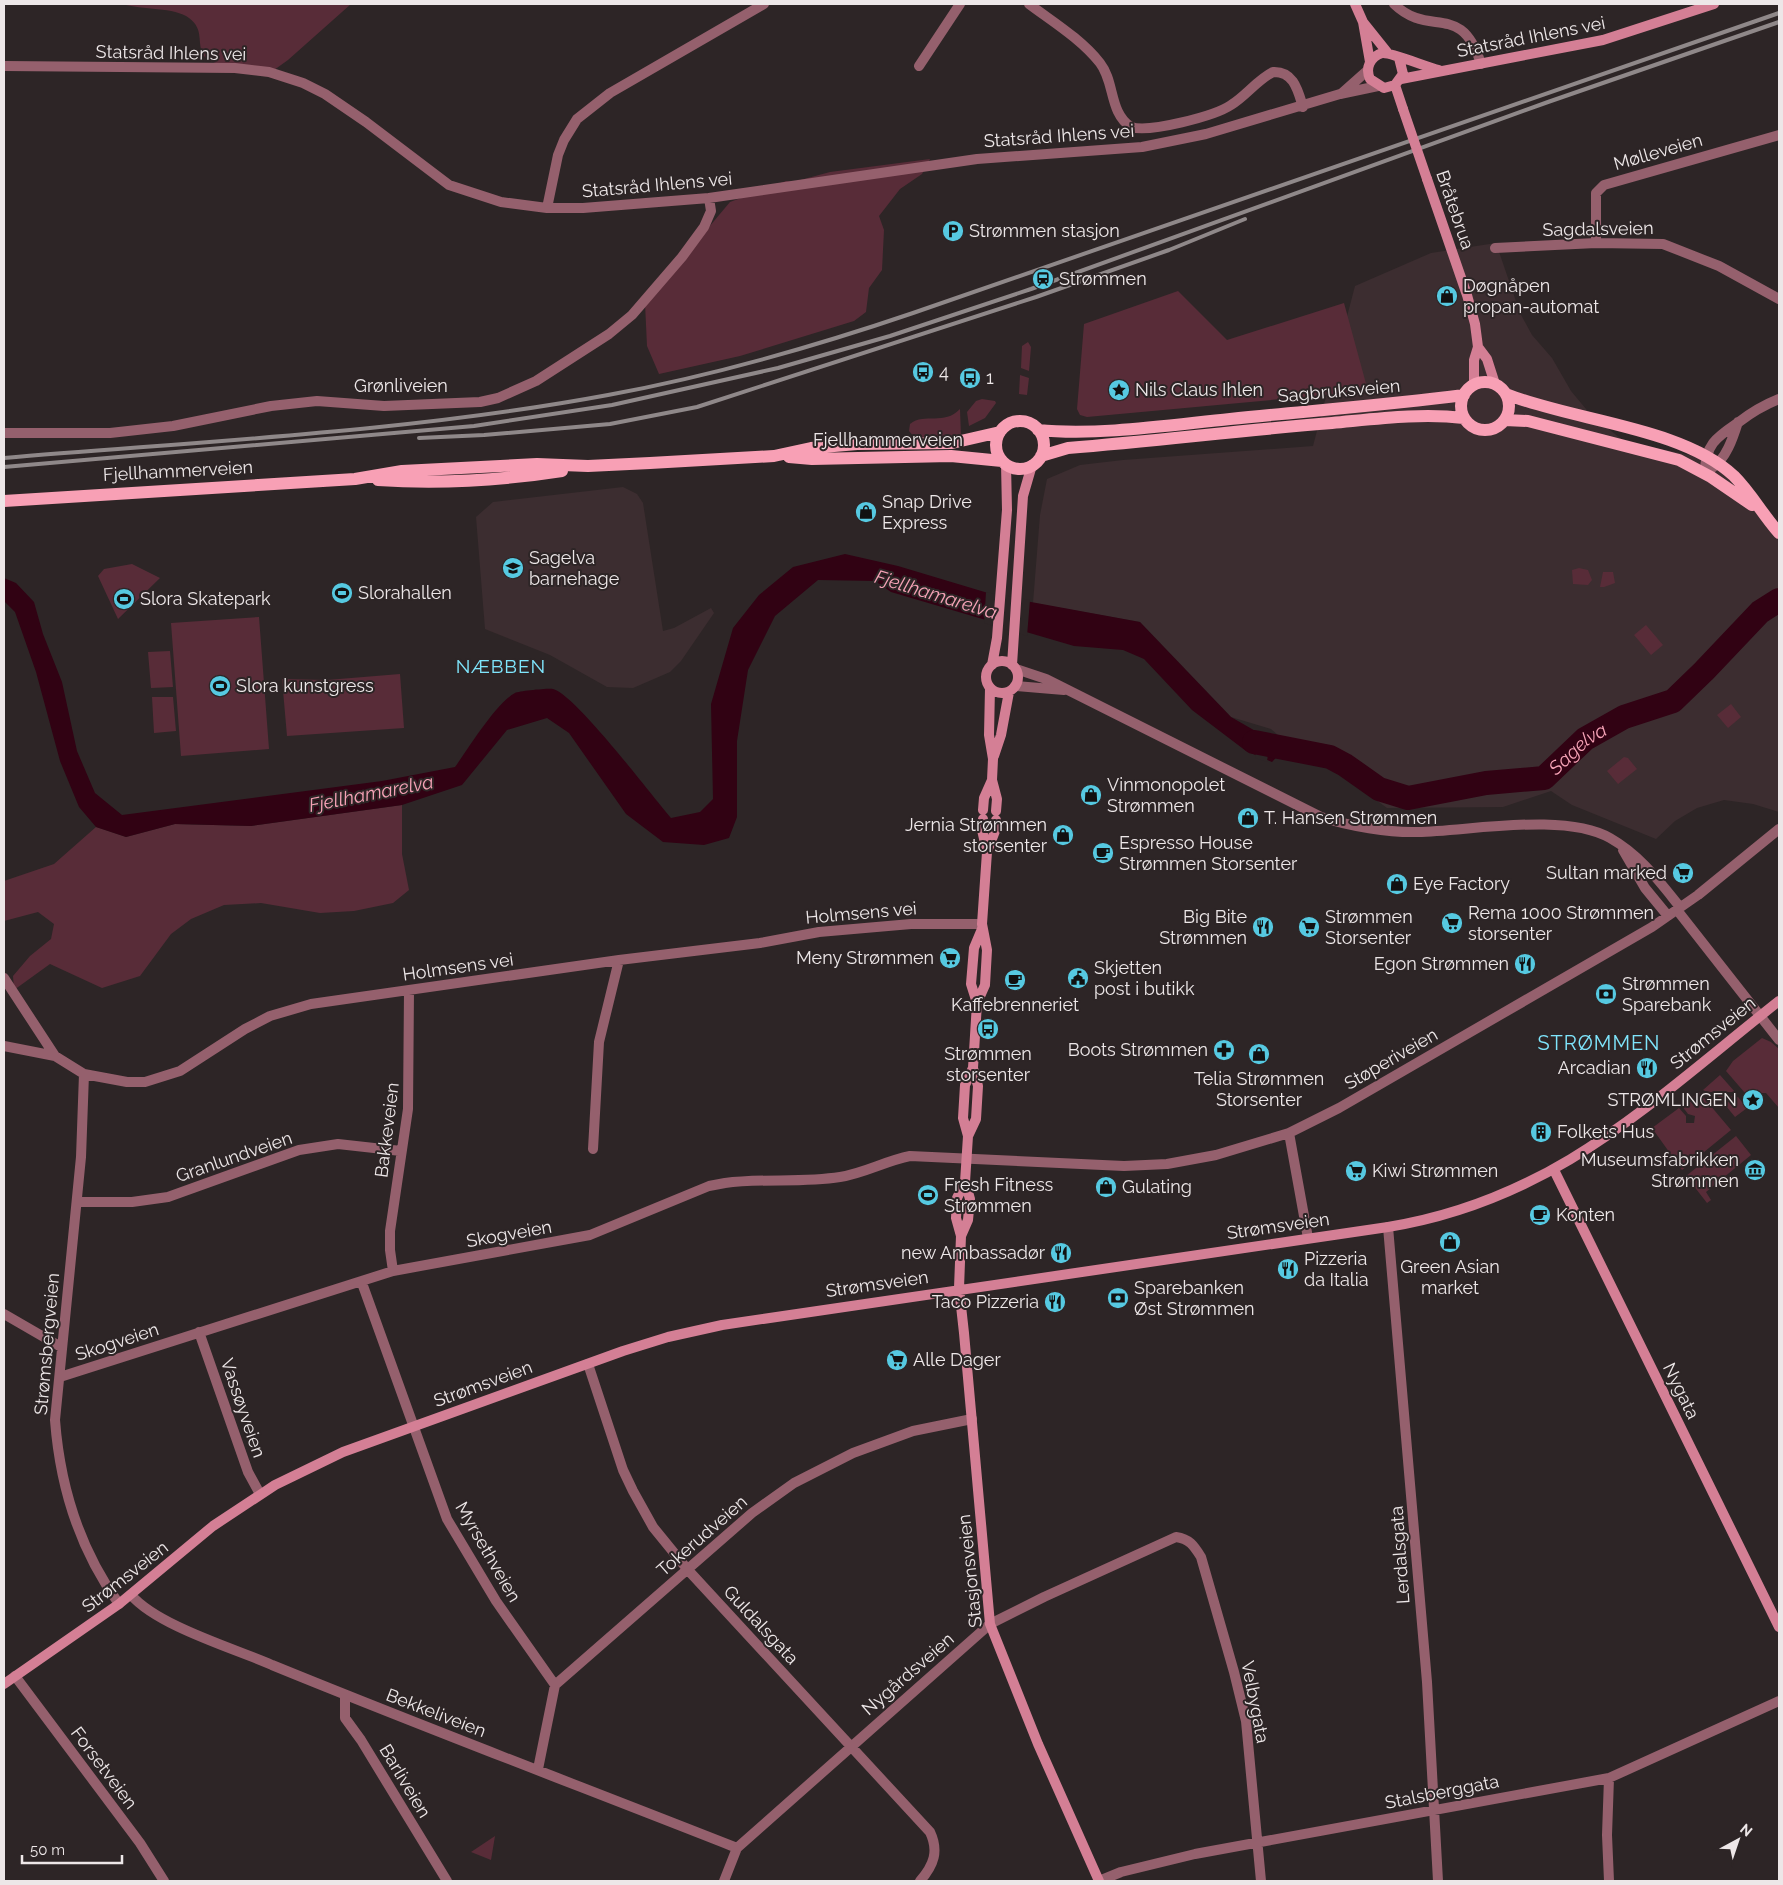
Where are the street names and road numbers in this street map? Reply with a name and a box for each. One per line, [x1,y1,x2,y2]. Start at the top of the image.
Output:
street label: Statsråd Ihlens vei [1455,12,1607,61]
street label: Statsråd Ihlens vei [96,41,246,64]
street label: Statsråd Ihlens vei [983,120,1135,151]
street label: Mølleveien [1611,129,1705,174]
street label: Statsråd Ihlens vei [581,167,733,202]
street label: Bråtebrua [1432,167,1479,252]
street label: Sagdalsveien [1542,217,1654,240]
street label: Grønliveien [354,375,448,396]
street label: Sagbruksveien [1277,375,1401,406]
street label: Fjellhammerveien [813,429,963,450]
street label: Fjellhammerveien [102,456,253,485]
street label: Holmsens vei [804,897,917,928]
street label: Holmsens vei [401,948,515,985]
street label: Strømsveien [1666,992,1759,1073]
street label: Støperiveien [1340,1023,1441,1094]
street label: Bakkeveien [370,1081,403,1179]
street label: Granlundveien [173,1127,295,1186]
street label: Strømsveien [1225,1208,1331,1243]
street label: Skogveien [464,1216,553,1251]
street label: Strømsveien [824,1266,930,1301]
street label: Strømsbergveien [30,1272,63,1416]
street label: Skogveien [72,1318,161,1365]
street label: Vassøyveien [217,1356,270,1460]
street label: Strømsveien [431,1356,535,1411]
street label: Nygata [1659,1359,1704,1422]
street label: Tokerudveien [652,1491,751,1580]
street label: Myrsethveien [451,1498,526,1606]
street label: Lerdalsgata [1386,1505,1413,1605]
street label: Stasjonsveien [953,1513,986,1629]
street label: Strømsveien [77,1537,172,1617]
street label: Guldalsgata [720,1581,803,1668]
street label: Nygårdsveien [857,1628,958,1719]
street label: Velbygata [1237,1659,1274,1745]
street label: Bekkeliveien [383,1684,489,1741]
street label: Forsetveien [67,1723,142,1813]
street label: Barliveien [375,1740,435,1821]
street label: Stalsberggata [1383,1770,1501,1813]

